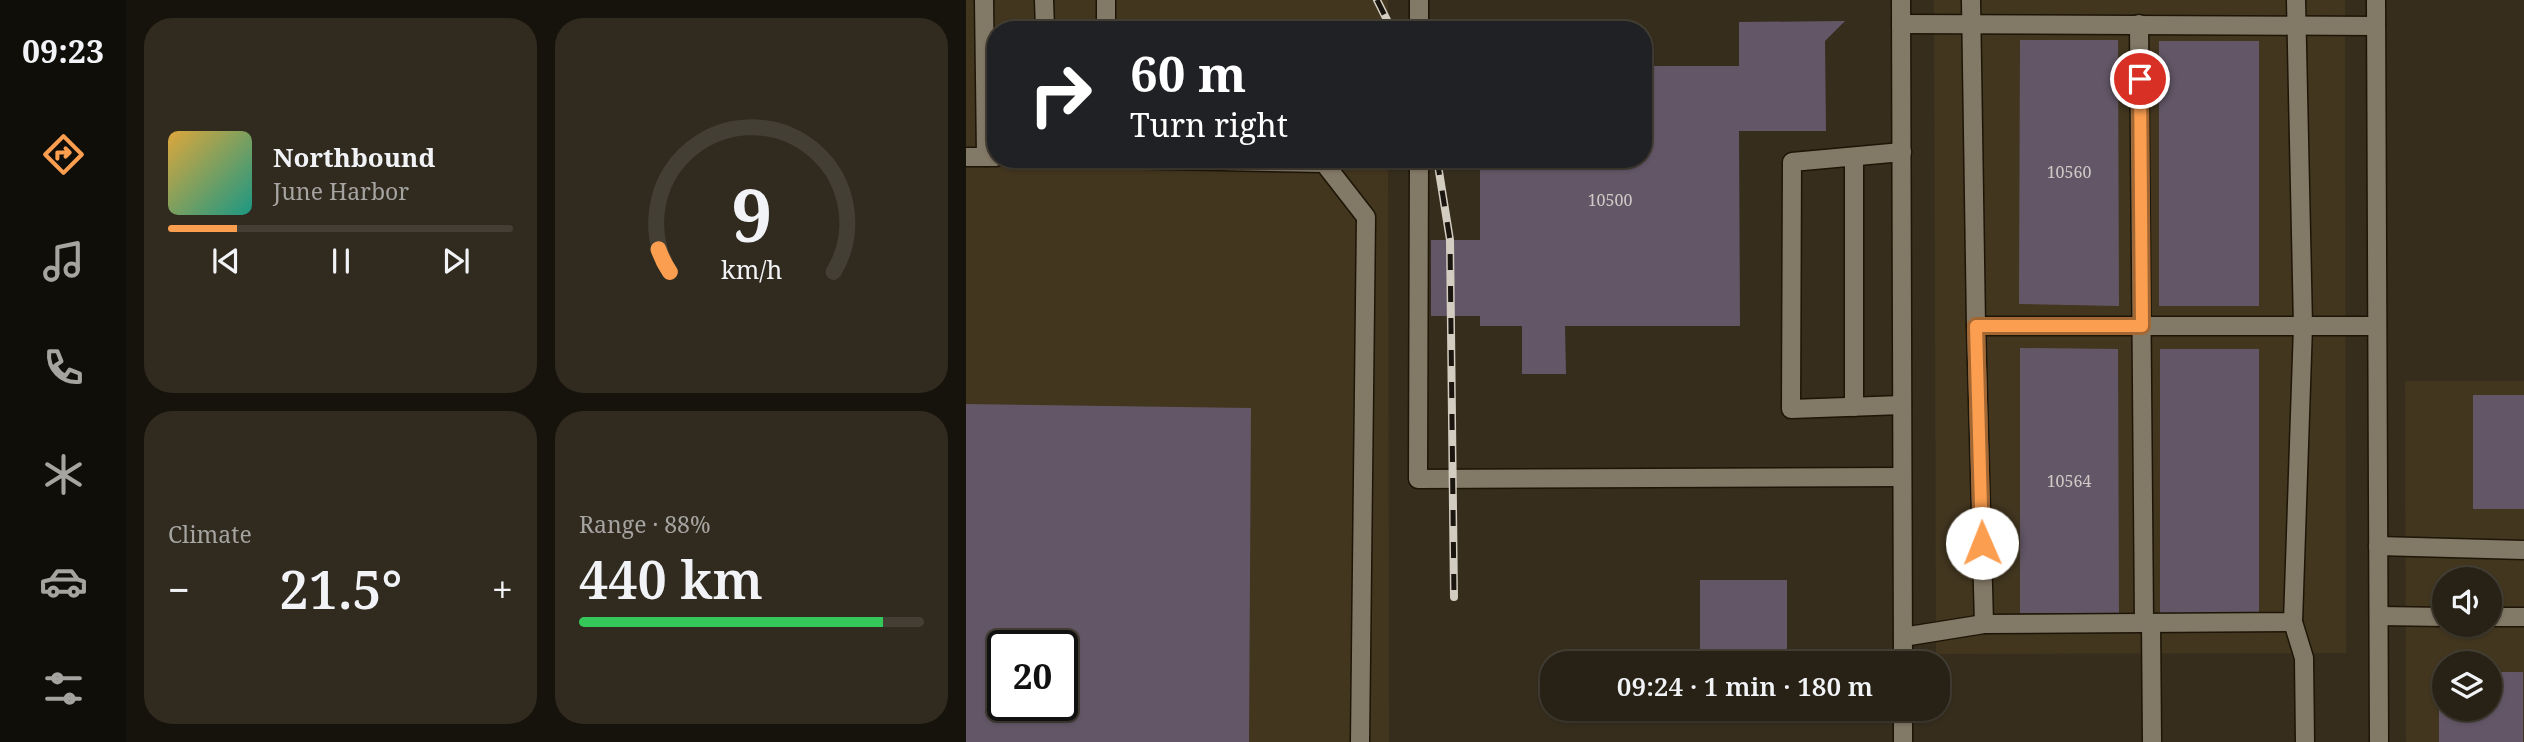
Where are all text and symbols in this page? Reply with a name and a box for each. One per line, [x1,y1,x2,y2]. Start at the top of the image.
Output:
text: 09:23 [22,29,104,72]
text: 60 m [1130,40,1246,106]
icon: right [1015,49,1106,140]
pin [2110,49,2170,109]
icon: arrive [2121,60,2159,98]
text: Turn right [1130,103,1288,146]
icon: directions [39,130,88,179]
text: Northbound [273,139,435,175]
house number: 10560 [2047,161,2091,183]
text: 9 [731,164,772,263]
text: June Harbor [273,175,409,207]
house number: 10500 [1588,189,1632,211]
icon: music [39,237,88,286]
icon: previous [207,242,245,280]
icon: pause [322,242,360,280]
icon: next [437,242,475,280]
text: km/h [721,252,782,286]
icon: phone [39,343,88,392]
icon: climate [39,450,88,499]
house number: 10564 [2047,470,2091,492]
position arrow [1945,506,2019,580]
text: Range · 88% [579,508,711,540]
text: Climate [168,518,252,550]
text: 440 km [579,543,763,614]
text: 21.5° [279,553,402,624]
icon: car [39,557,88,606]
text: − [168,563,190,615]
text: + [492,563,513,615]
map controls [2432,567,2502,721]
button: sound [2432,567,2502,637]
speed limit sign: 20 [987,630,1078,721]
button: layers [2432,651,2502,721]
icon: filters [39,664,88,713]
text: 09:24 · 1 min · 180 m [1617,668,1873,704]

